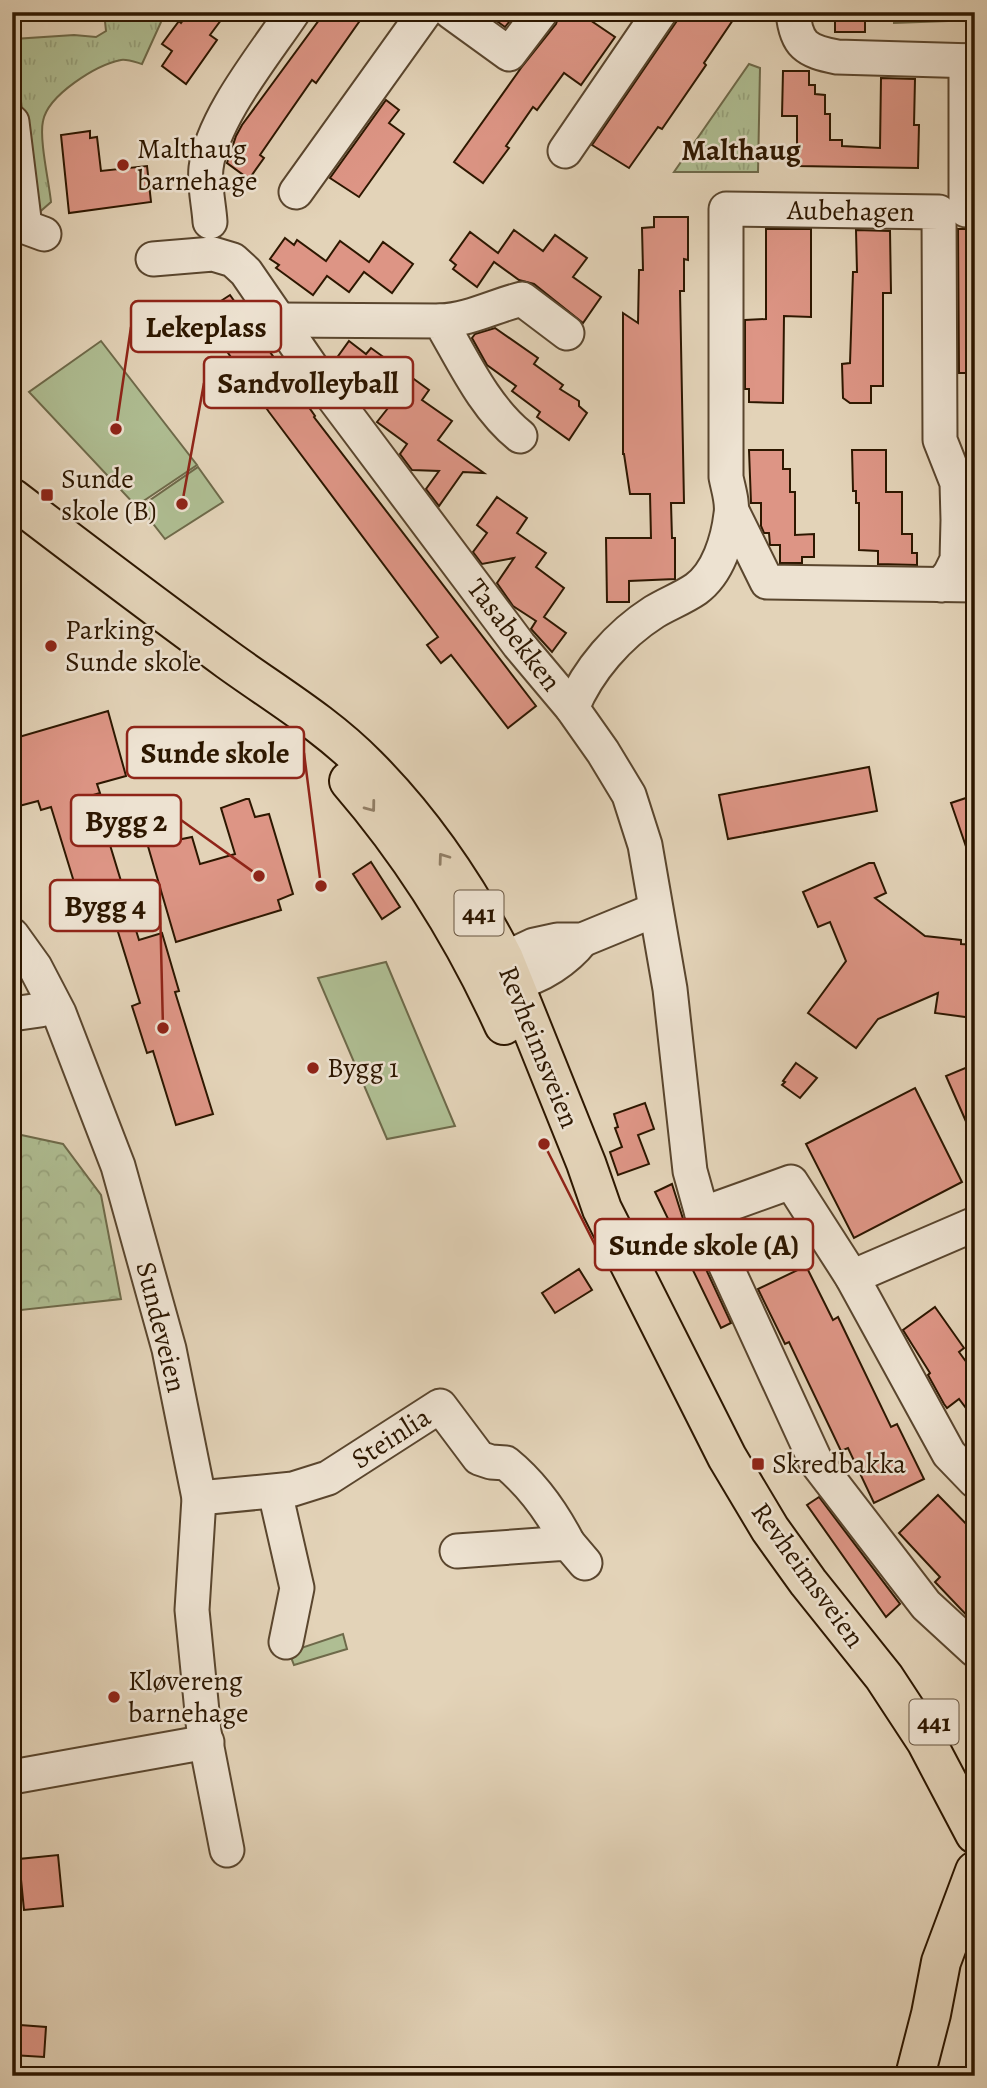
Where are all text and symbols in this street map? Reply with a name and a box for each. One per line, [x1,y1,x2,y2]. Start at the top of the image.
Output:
place label: Malthaug barnehage [137,130,257,200]
district label: Malthaug [681,130,802,170]
marker: Malthaug barnehage [115,157,131,173]
street label: Aubehagen [786,191,915,231]
callout: Lekeplass [131,301,281,352]
text: Lekeplass [145,307,267,347]
callout: Sandvolleyball [204,357,413,408]
text: Sandvolleyball [217,363,399,403]
place label: Sunde skole (B) [61,460,157,530]
marker: Sunde skole (B) [39,487,55,503]
street label: Tasabekken [458,571,570,699]
place label: Parking Sunde skole [65,611,201,681]
marker: Parking Sunde skole [43,638,59,654]
callout: Sunde skole [127,727,304,778]
text: Sunde skole [140,733,290,773]
callout: Bygg 2 [71,795,181,846]
one-way arrow [362,800,375,812]
text: Bygg 2 [85,801,168,841]
one-way arrow [439,853,451,865]
callout: Bygg 4 [50,880,160,931]
text: Bygg 4 [64,886,146,926]
road number: 441 [454,890,504,936]
street label: Revheimsveien [489,960,589,1134]
place label: Bygg 1 [327,1049,399,1087]
marker: Bygg 1 [305,1060,321,1076]
callout: Sunde skole (A) [595,1219,813,1270]
text: Sunde skole (A) [609,1225,799,1265]
street label: Sundeveien [126,1258,196,1396]
street label: Steinlia [344,1398,438,1478]
place label: Skredbakka [772,1445,906,1483]
marker: Skredbakka [750,1456,766,1472]
street label: Revheimsveien [742,1494,874,1656]
place label: Kløvereng barnehage [128,1662,248,1732]
marker: Kløvereng barnehage [106,1689,122,1705]
road number: 441 [909,1700,958,1744]

